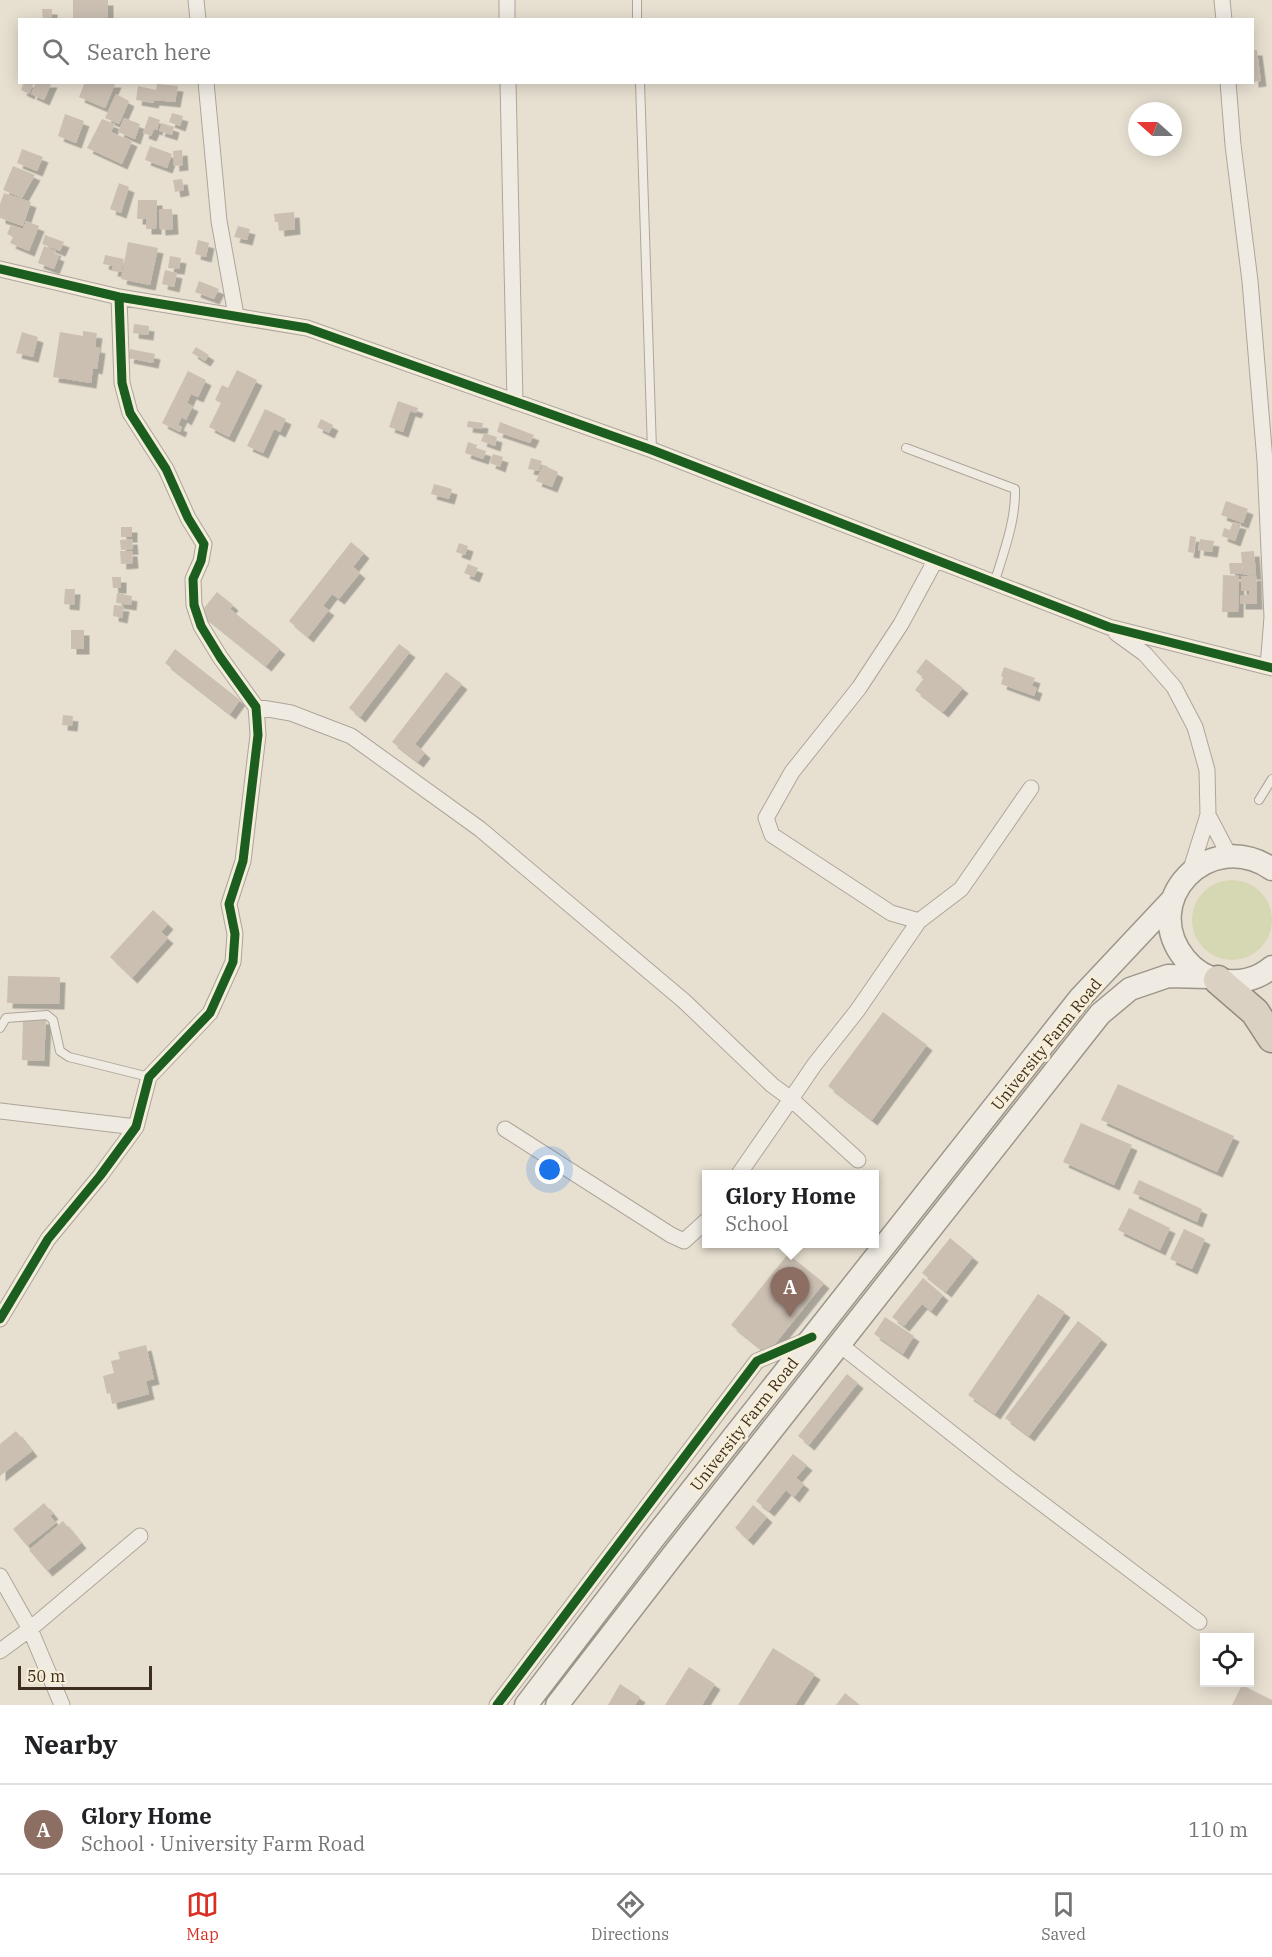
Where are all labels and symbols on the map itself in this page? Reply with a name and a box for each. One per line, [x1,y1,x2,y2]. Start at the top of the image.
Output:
north arrow [1128,102,1182,156]
street label: University Farm Road [987,974,1106,1114]
your location [535,1155,564,1184]
pin: A [770,1268,810,1317]
street label: University Farm Road [686,1353,803,1495]
scale bar [18,1663,152,1690]

